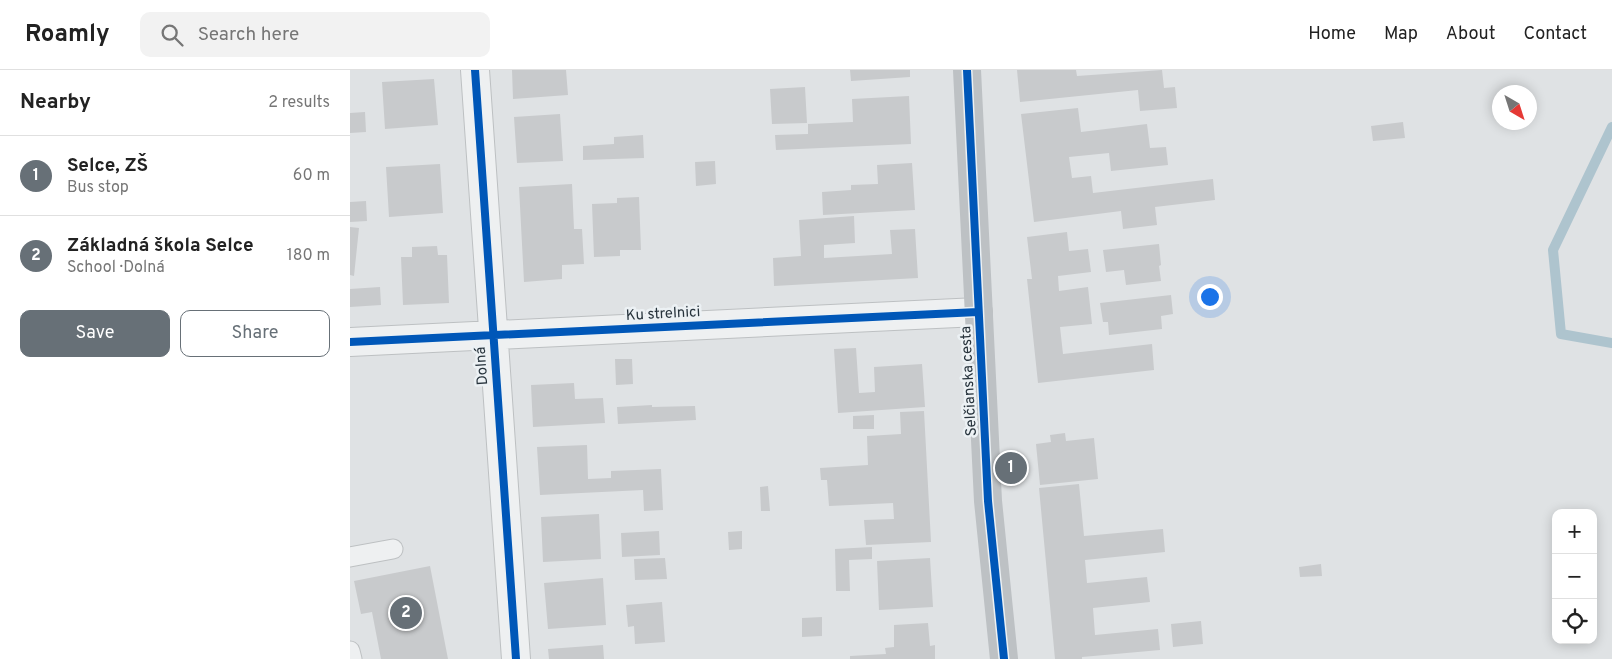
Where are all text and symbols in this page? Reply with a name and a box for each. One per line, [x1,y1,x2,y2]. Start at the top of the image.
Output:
search box [140,12,490,57]
text: Roamly [25,20,110,50]
icon: search [158,21,186,49]
text: Search here [198,23,299,47]
text: Home [1308,23,1356,46]
text: Map [1384,23,1418,46]
text: About [1446,23,1495,46]
text: Contact [1523,23,1587,46]
north arrow [1492,85,1537,130]
text: Nearby [20,89,91,116]
text: 2 results [268,93,330,113]
text: Selce, ZŠ [67,154,148,178]
text: 1 [33,166,39,186]
text: 60 m [293,166,330,186]
text: Bus stop [67,178,129,198]
text: Základná škola Selce [67,234,254,258]
text: 2 [31,246,41,266]
text: 180 m [287,246,330,266]
text: School · Dolná [67,258,165,278]
your location [1197,284,1223,310]
street label: Ku strelnici [625,303,701,326]
button: Save [20,310,170,357]
button: Share [180,310,330,357]
street label: Selčianska cesta [957,325,982,437]
street label: Dolná [472,346,493,386]
pin: 1 [995,449,1027,487]
map controls [1552,509,1597,644]
button: + [1552,509,1597,554]
button: − [1552,554,1597,599]
pin: 2 [390,594,422,632]
button: locate [1552,599,1597,644]

